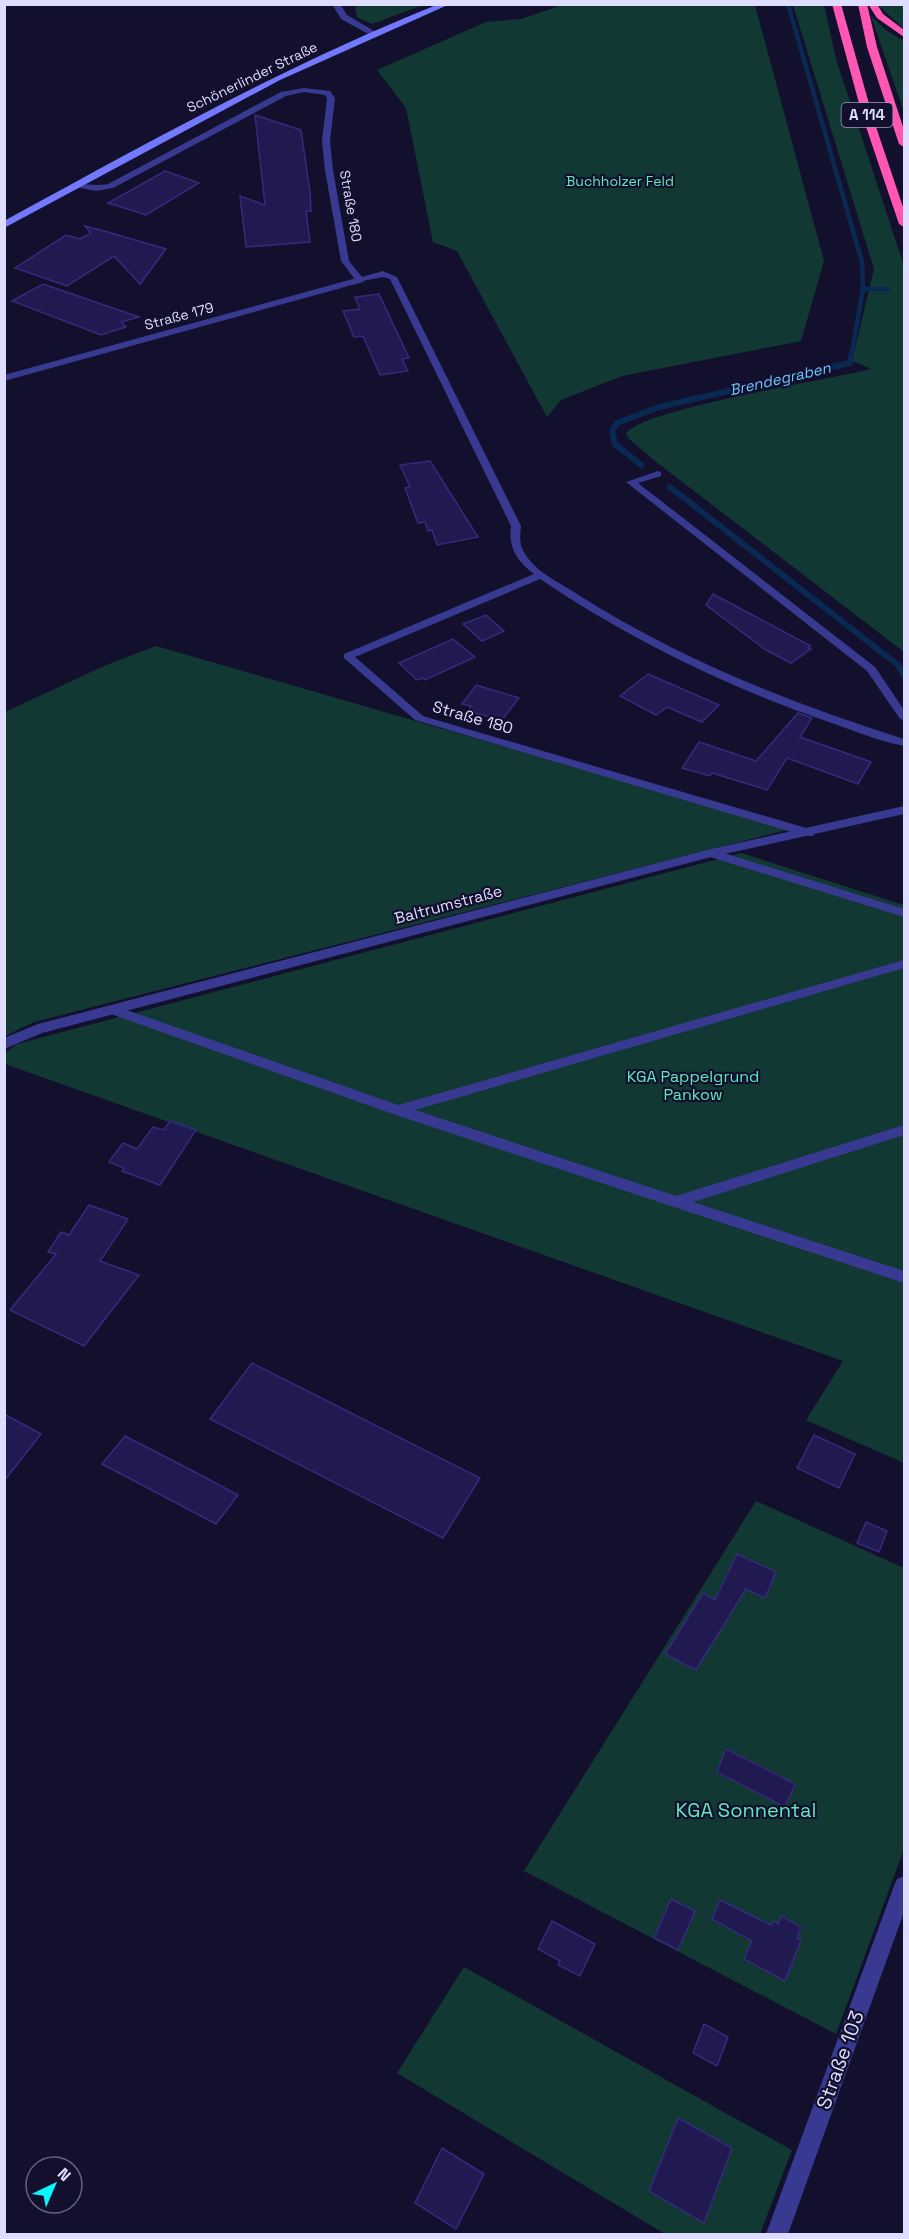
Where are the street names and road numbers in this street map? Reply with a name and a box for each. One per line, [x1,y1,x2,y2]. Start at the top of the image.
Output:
street label: Schönerlinder Straße [184,38,320,116]
road number: A 114 [842,103,892,127]
street label: Straße 180 [336,169,366,243]
street label: Straße 179 [142,298,216,334]
street label: Straße 180 [430,696,515,739]
street label: Baltrumstraße [392,880,504,929]
street label: Straße 103 [810,2007,870,2113]

